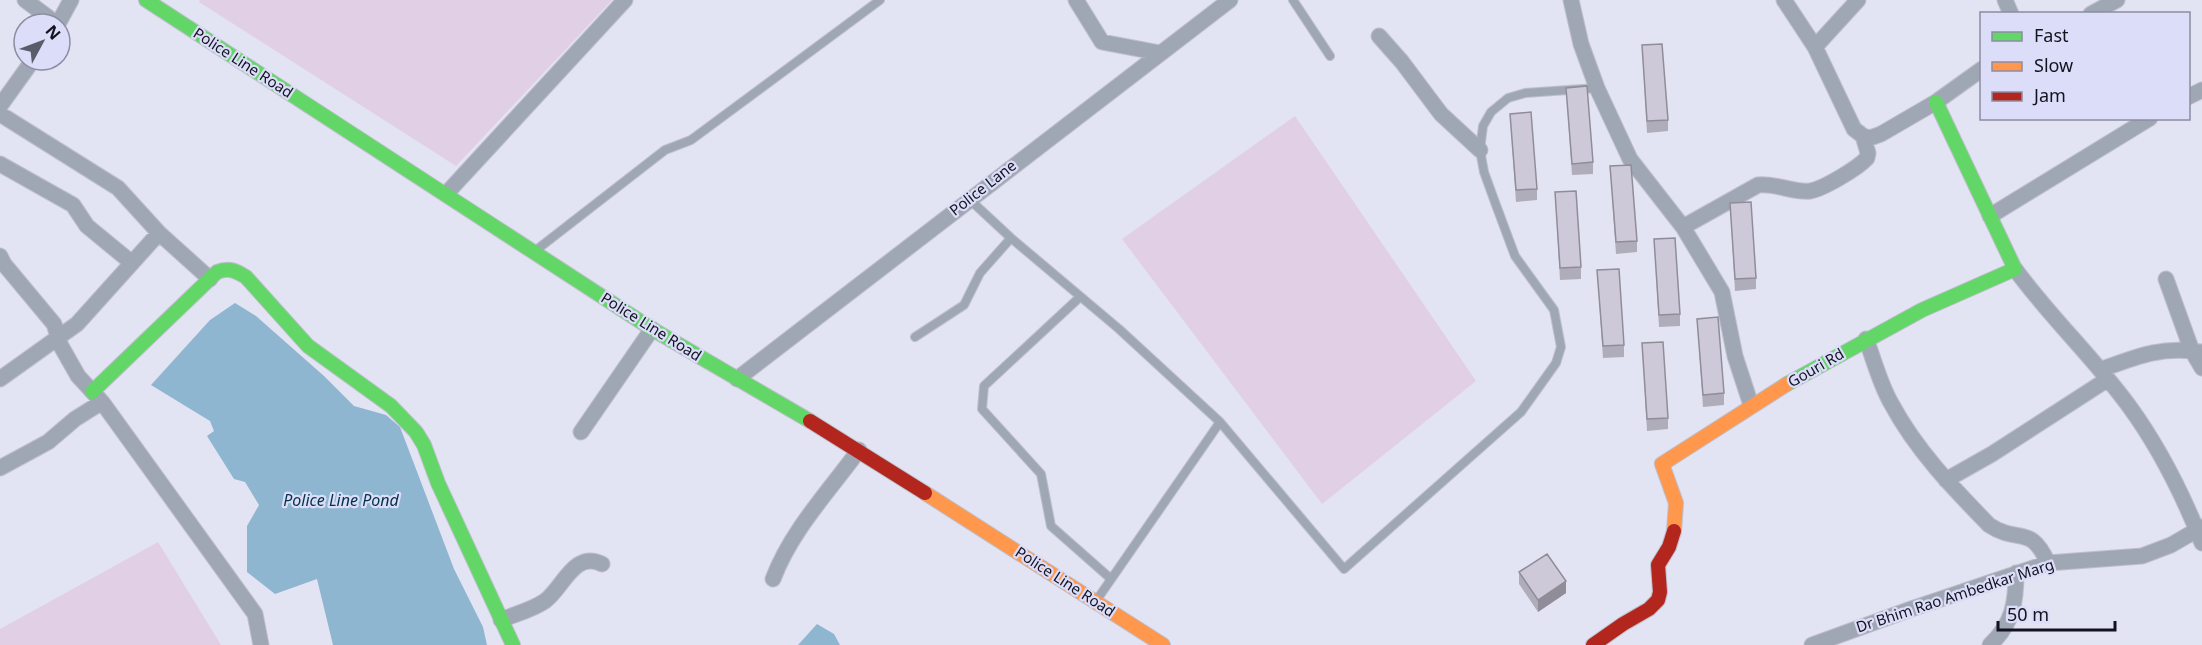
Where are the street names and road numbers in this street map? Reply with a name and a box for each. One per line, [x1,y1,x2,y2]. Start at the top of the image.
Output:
street label: Police Line Road [190,22,297,102]
street label: Police Lane [945,155,1020,220]
street label: Police Line Road [598,287,706,365]
street label: Gouri Rd [1784,343,1847,391]
street label: Police Line Road [1012,541,1119,621]
street label: Dr Bhim Rao Ambedkar Marg [1853,554,2056,637]

